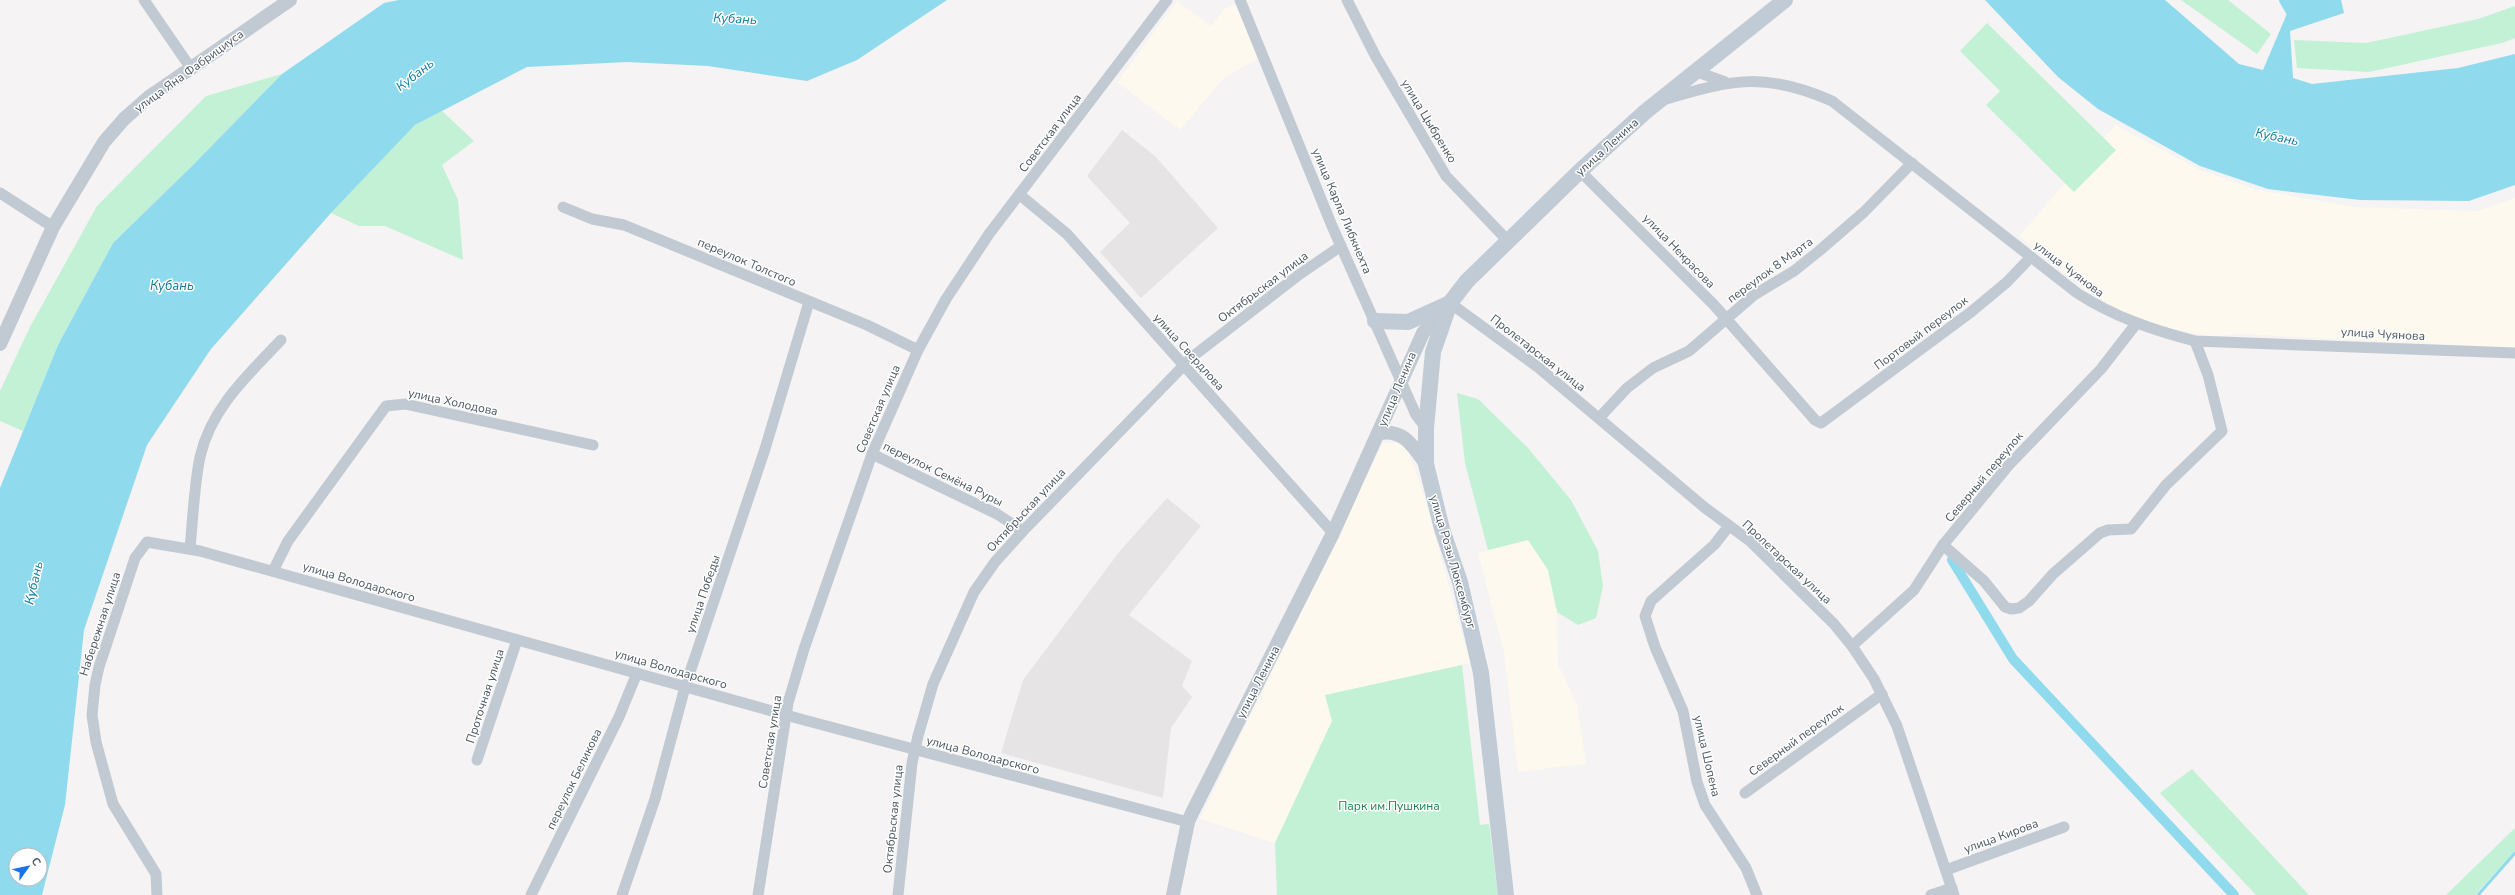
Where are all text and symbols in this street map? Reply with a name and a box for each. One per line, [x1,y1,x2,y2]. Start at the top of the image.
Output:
water label: Кубань [713,9,757,29]
street label: улица Яна Фабрициуса [131,26,247,116]
water label: Кубань [392,54,438,96]
street label: улица Цыбренко [1398,76,1461,166]
street label: Советская улица [1015,90,1085,176]
street label: улица Ленина [1572,114,1642,180]
water label: Кубань [2254,124,2300,150]
street label: улица Карла Либкнехта [1308,146,1376,276]
street label: улица Некрасова [1639,210,1719,292]
street label: переулок Толстого [695,234,799,290]
street label: переулок 8 Марта [1724,234,1816,306]
street label: улица Чуянова [2031,237,2107,301]
street label: Октябрьская улица [1215,248,1311,326]
water label: Кубань [150,277,194,295]
street label: Портовый переулок [1871,292,1972,374]
street label: улица Свердлова [1150,310,1228,394]
street label: Пролетарская улица [1487,311,1589,395]
street label: улица Чуянова [2340,324,2426,344]
street label: улица Ленина [1374,349,1420,429]
street label: Советская улица [852,362,904,456]
street label: улица Холодова [407,385,499,419]
street label: Северный переулок [1941,428,2027,526]
street label: переулок Семёна Руры [880,438,1006,510]
street label: Октябрьская улица [983,465,1069,555]
street label: улица Розы Люксембург [1426,493,1480,631]
street label: Пролетарская улица [1739,516,1835,608]
street label: улица Победы [682,553,724,635]
street label: улица Володарского [301,558,417,606]
water label: Кубань [20,560,48,606]
street label: Набережная улица [76,570,124,678]
street label: улица Ленина [1233,643,1283,721]
street label: улица Володарского [613,645,729,693]
street label: Проточная улица [462,647,508,745]
street label: Советская улица [755,694,785,790]
street label: Северный переулок [1745,700,1847,780]
street label: улица Шопена [1690,714,1724,798]
street label: переулок Беликова [543,726,605,832]
street label: улица Володарского [925,732,1042,778]
street label: Октябрьская улица [879,764,907,874]
park label: Парк им.Пушкина [1338,798,1440,814]
street label: улица Кирова [1962,815,2040,857]
north arrow [8,847,48,887]
text: С [28,855,45,869]

